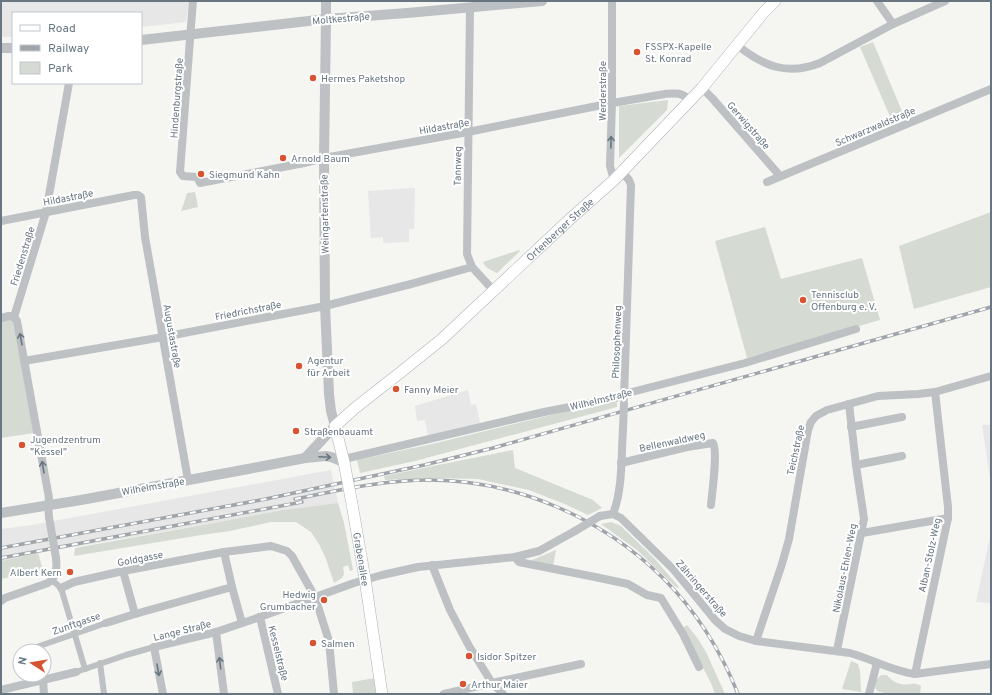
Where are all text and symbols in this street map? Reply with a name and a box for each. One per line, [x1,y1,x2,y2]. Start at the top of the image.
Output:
street label: Moltkestraße [312,10,371,28]
legend [12,12,142,84]
text: Road [48,21,76,37]
text: Railway [48,41,89,57]
place label: FSSPX-Kapelle St. Konrad [645,41,712,66]
marker: FSSPX-Kapelle St. Konrad [632,47,642,57]
street label: Hindenburgstraße [168,58,187,139]
text: Park [48,61,73,77]
street label: Werderstraße [597,61,610,121]
marker: Hermes Paketshop [308,73,318,83]
place label: Hermes Paketshop [321,73,406,86]
street label: Gerwigstraße [723,99,772,153]
street label: Schwarzwaldstraße [834,105,918,150]
street label: Hildastraße [418,117,470,138]
one-way arrow [607,136,615,149]
street label: Tannweg [452,146,465,186]
marker: Arnold Baum [278,153,288,163]
place label: Arnold Baum [291,153,350,166]
marker: Siegmund Kahn [196,169,206,179]
place label: Siegmund Kahn [209,169,280,182]
street label: Weingartenstraße [318,174,333,254]
street label: Hildastraße [42,187,94,210]
street label: Ortenberger Straße [524,196,597,265]
street label: Friedenstraße [8,225,39,288]
place label: Tennisclub Offenburg e. V. [811,289,876,314]
marker: Tennisclub Offenburg e. V. [798,295,808,305]
street label: Friedrichstraße [214,299,283,324]
street label: Augustastraße [159,303,184,369]
street label: Philosophenweg [610,305,625,379]
one-way arrow [16,333,24,346]
place label: Agentur für Arbeit [307,355,350,380]
marker: Agentur für Arbeit [294,361,304,371]
marker: Fanny Meier [391,384,401,394]
place label: Fanny Meier [404,384,459,397]
street label: Wilhelmstraße [569,386,634,414]
street label: Teichstraße [785,424,808,477]
marker: Straßenbauamt [291,426,301,436]
place label: Straßenbauamt [304,426,373,439]
street label: Bellenwaldweg [638,429,706,456]
place label: Jugendzentrum "Kessel" [30,434,101,459]
marker: Jugendzentrum "Kessel" [17,440,27,450]
one-way arrow [318,453,331,460]
one-way arrow [39,461,47,474]
street label: Wilhelmstraße [121,476,186,499]
street label: Alban-Stolz-Weg [916,517,945,594]
street label: Nikolaus-Ehlen-Weg [830,522,861,614]
street label: Grabenallee [349,532,371,587]
street label: Goldgasse [116,549,164,570]
street label: Zähringerstraße [672,557,730,621]
place label: Albert Kern [10,567,62,580]
marker: Albert Kern [65,567,75,577]
place label: Hedwig Grumbacher [260,589,316,614]
marker: Hedwig Grumbacher [319,595,329,605]
street label: Zunftgasse [50,610,102,639]
street label: Lange Straße [152,618,213,645]
street label: Kesselstraße [264,624,291,682]
marker: Salmen [308,638,318,648]
place label: Salmen [321,638,355,651]
north arrow [12,643,52,683]
marker: Isidor Spitzer [464,651,474,661]
place label: Isidor Spitzer [477,651,537,664]
text: N [16,656,31,666]
one-way arrow [216,657,224,670]
one-way arrow [155,663,163,676]
marker: Arthur Maier [458,679,468,689]
place label: Arthur Maier [471,679,528,692]

